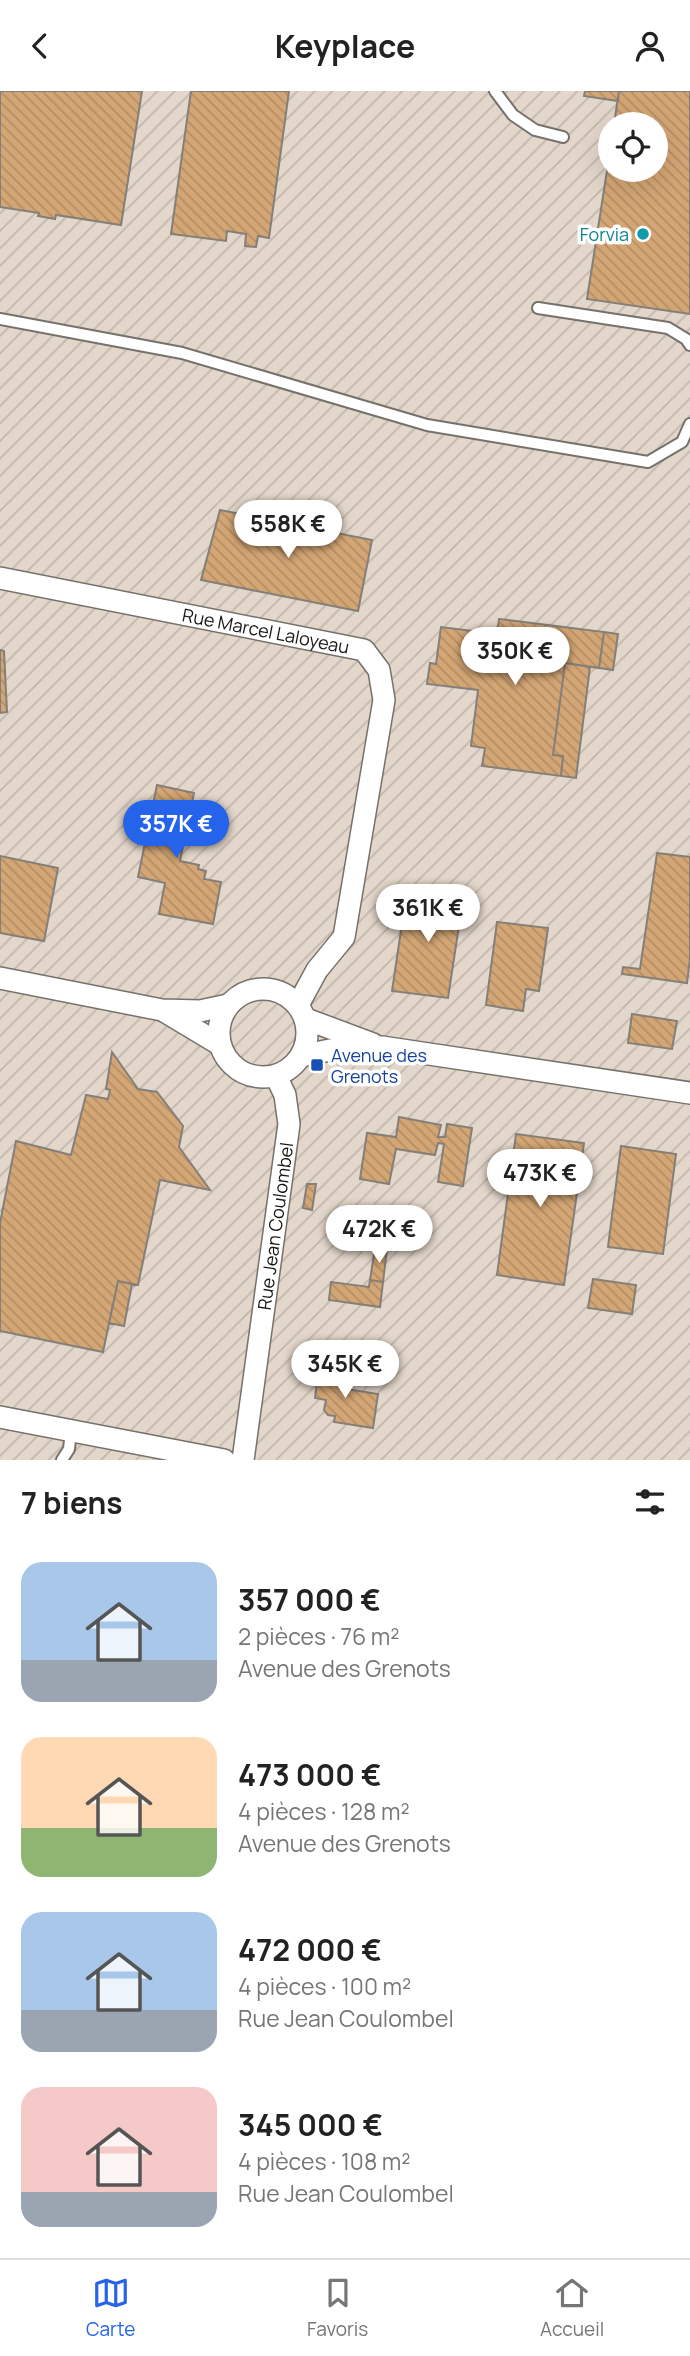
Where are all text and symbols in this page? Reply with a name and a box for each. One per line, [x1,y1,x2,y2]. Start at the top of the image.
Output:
text: Keyplace [275,24,415,68]
icon: back [21,27,59,65]
icon: person [631,27,669,65]
map controls [598,112,668,182]
button: locate [598,112,668,182]
place label: Forvia [580,222,629,246]
marker: Forvia [635,226,651,242]
pin: 558K € [231,501,345,560]
text: 558K € [250,507,326,539]
street label: Rue Marcel Laloyeau [180,602,351,659]
pin: 350K € [458,627,572,687]
text: 350K € [477,634,553,666]
pin: 357K € [119,801,233,860]
text: 357K € [139,807,213,839]
pin: 361K € [371,885,485,944]
text: 361K € [392,891,464,923]
place label: Avenue des Grenots [331,1043,427,1088]
marker: Avenue des Grenots [309,1057,325,1073]
street label: Rue Jean Coulombel [252,1141,298,1312]
pin: 473K € [483,1149,597,1209]
text: 473K € [503,1156,577,1188]
pin: 472K € [322,1205,436,1265]
text: 472K € [342,1212,416,1244]
pin: 345K € [288,1341,402,1400]
text: 345K € [307,1347,383,1379]
text: 7 biens [21,1482,123,1523]
icon: filters [631,1483,669,1521]
text: 357 000 € [238,1579,381,1620]
icon: home [77,1590,161,1674]
text: 2 pièces · 76 m² [238,1620,400,1652]
text: Avenue des Grenots [238,1652,451,1684]
text: 473 000 € [238,1754,381,1795]
icon: home [77,1765,161,1849]
text: 4 pièces · 128 m² [238,1795,410,1827]
text: Avenue des Grenots [238,1827,451,1859]
text: 472 000 € [238,1929,382,1970]
icon: home [77,1940,161,2024]
text: 4 pièces · 100 m² [238,1970,411,2002]
text: Rue Jean Coulombel [238,2002,454,2034]
text: 345 000 € [238,2104,383,2145]
icon: home [77,2115,161,2199]
text: 4 pièces · 108 m² [238,2145,411,2177]
text: Rue Jean Coulombel [238,2177,454,2209]
tab: Carte [86,2274,135,2342]
tab: Favoris [307,2274,368,2342]
tab: Accueil [540,2274,604,2342]

